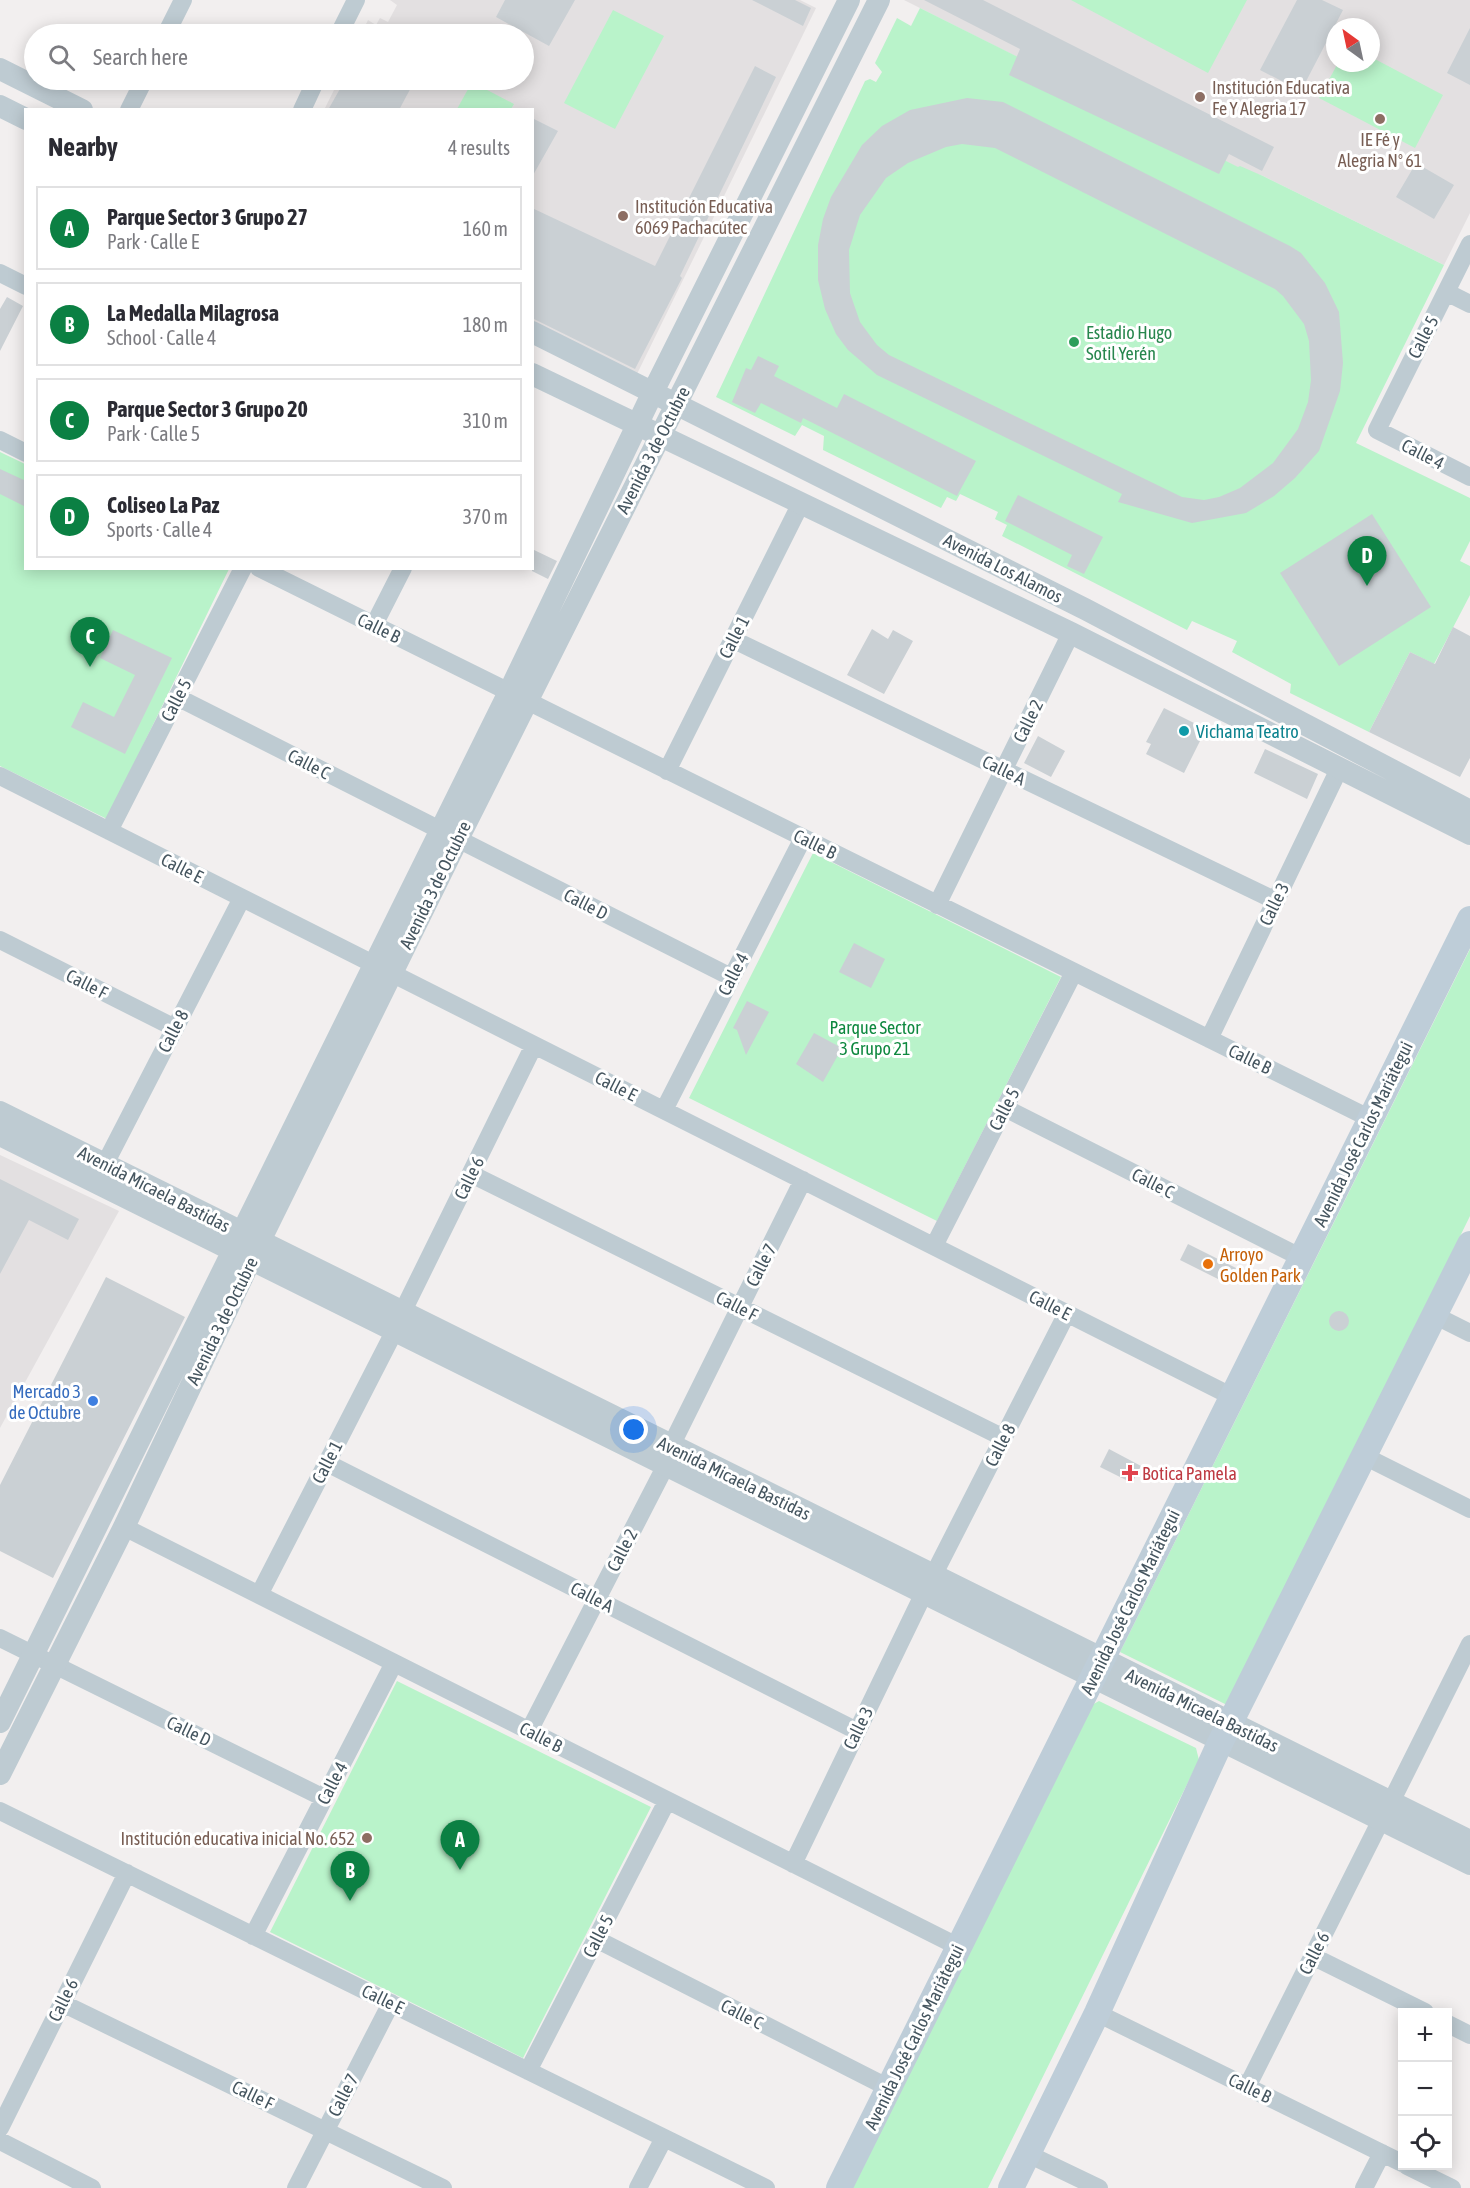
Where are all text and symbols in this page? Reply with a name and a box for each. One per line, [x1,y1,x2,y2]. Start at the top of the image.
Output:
north arrow [1326,18,1380,72]
search box [24,24,534,90]
icon: search [45,41,78,74]
text: Search here [93,44,188,70]
place label: Institución Educativa Fe Y Alegria 17 [1212,77,1350,119]
marker: Institución Educativa Fe Y Alegria 17 [1193,90,1207,104]
marker: IE Fé y Alegria N° 61 [1373,112,1387,126]
place label: IE Fé y Alegria N° 61 [1338,129,1422,171]
text: Nearby [48,132,118,162]
text: 4 results [448,136,510,159]
place label: Institución Educativa 6069 Pachacútec [635,196,773,238]
text: Parque Sector 3 Grupo 27 [107,204,308,230]
marker: Institución Educativa 6069 Pachacútec [616,209,630,223]
text: A [65,217,74,240]
text: 160 m [463,217,508,240]
text: Park · Calle E [107,230,199,253]
text: La Medalla Milagrosa [107,300,279,326]
street label: Calle 5 [1403,312,1443,362]
text: B [65,313,74,336]
text: 180 m [463,313,508,336]
place label: Estadio Hugo Sotil Yerén [1086,322,1172,364]
text: School · Calle 4 [107,326,216,349]
marker: Estadio Hugo Sotil Yerén [1067,335,1081,349]
street label: Avenida 3 de Octubre [612,383,694,517]
text: Parque Sector 3 Grupo 20 [107,396,308,422]
text: C [65,409,74,432]
text: 310 m [463,409,508,432]
text: Park · Calle 5 [107,422,200,445]
street label: Calle 4 [1398,434,1448,474]
text: Coliseo La Paz [107,492,219,518]
text: D [64,505,75,528]
text: 370 m [463,505,508,528]
text: Sports · Calle 4 [107,518,212,541]
street label: Avenida Los Alamos [940,529,1066,607]
pin: D [1348,536,1386,586]
street label: Calle B [354,609,404,648]
street label: Calle 1 [714,612,754,662]
pin: C [70,618,110,667]
street label: Calle 5 [156,675,196,725]
street label: Calle 2 [1009,696,1047,746]
place label: Vichama Teatro [1196,721,1299,742]
marker: Vichama Teatro [1177,724,1191,738]
street label: Calle C [284,745,334,783]
street label: Calle A [979,751,1029,789]
street label: Avenida 3 de Octubre [395,818,475,952]
street label: Calle B [790,825,840,864]
street label: Calle E [158,849,207,888]
street label: Calle 3 [1255,879,1293,929]
street label: Calle D [560,884,612,924]
street label: Calle 4 [713,949,753,999]
street label: Calle F [63,965,112,1004]
street label: Calle 8 [153,1006,193,1056]
park label: Parque Sector 3 Grupo 21 [829,1017,921,1059]
street label: Avenida José Carlos Mariátegui [1309,1038,1417,1230]
street label: Calle B [1225,1040,1275,1079]
street label: Calle E [592,1067,641,1106]
street label: Calle 5 [984,1084,1024,1134]
street label: Avenida Micaela Bastidas [75,1142,233,1236]
street label: Calle 6 [450,1153,488,1203]
street label: Calle C [1128,1164,1178,1202]
street label: Calle 7 [741,1240,781,1290]
place label: Arroyo Golden Park [1220,1244,1301,1286]
street label: Avenida 3 de Octubre [182,1254,262,1388]
marker: Arroyo Golden Park [1201,1257,1215,1271]
street label: Calle E [1026,1286,1075,1325]
street label: Calle F [713,1287,762,1326]
place label: Mercado 3 de Octubre [9,1381,81,1423]
marker: Mercado 3 de Octubre [86,1394,100,1408]
your location [619,1415,648,1444]
street label: Calle 8 [980,1420,1020,1470]
street label: Avenida Micaela Bastidas [654,1432,814,1524]
street label: Calle 1 [307,1437,347,1487]
place label: Botica Pamela [1142,1463,1237,1484]
marker: Botica Pamela [1123,1466,1137,1480]
street label: Avenida José Carlos Mariátegui [1076,1506,1184,1698]
street label: Calle 2 [602,1525,642,1575]
street label: Calle A [567,1577,617,1617]
street label: Avenida Micaela Bastidas [1122,1664,1282,1756]
street label: Calle 3 [839,1703,877,1753]
street label: Calle D [163,1711,215,1751]
street label: Calle B [516,1717,566,1757]
street label: Calle 4 [312,1758,352,1808]
pin: A [440,1820,480,1870]
place label: Institución educativa inicial No. 652 [120,1828,355,1849]
marker: Institución educativa inicial No. 652 [360,1831,374,1845]
pin: B [330,1852,370,1901]
street label: Calle 5 [578,1911,618,1961]
street label: Calle 6 [1294,1928,1334,1978]
street label: Avenida José Carlos Mariátegui [860,1941,968,2133]
street label: Calle 6 [44,1975,82,2025]
street label: Calle E [359,1980,408,2018]
street label: Calle C [717,1995,767,2033]
map controls [1398,2008,1452,2170]
button: + [1398,2008,1452,2062]
button: − [1398,2062,1452,2116]
street label: Calle B [1225,2069,1275,2108]
street label: Calle 7 [323,2070,363,2120]
street label: Calle F [229,2076,278,2114]
button: locate [1398,2116,1452,2170]

